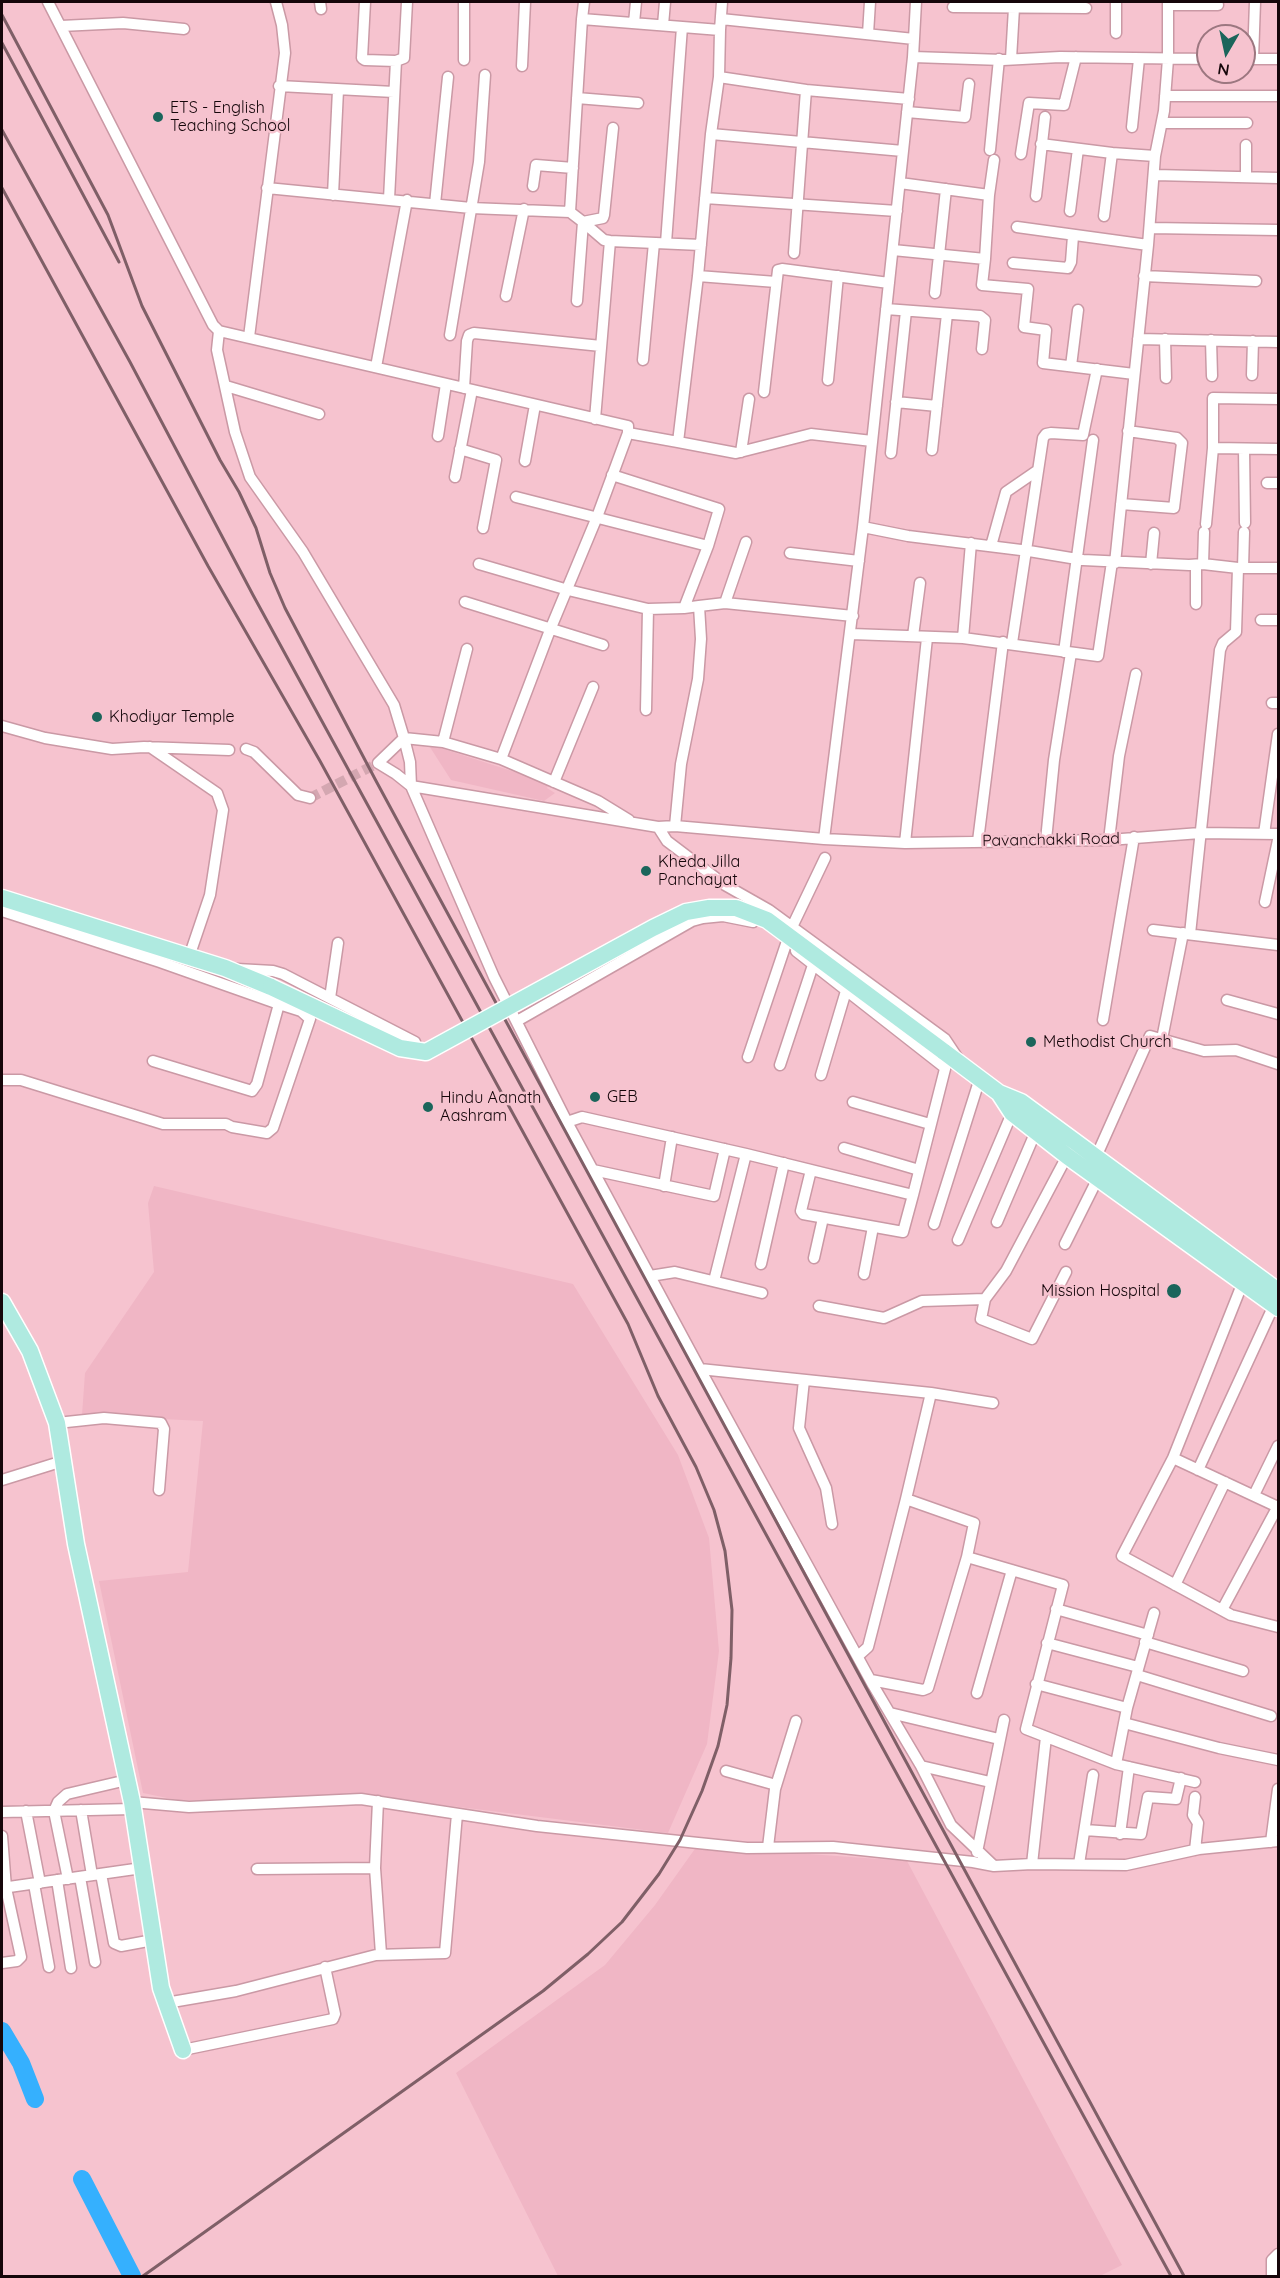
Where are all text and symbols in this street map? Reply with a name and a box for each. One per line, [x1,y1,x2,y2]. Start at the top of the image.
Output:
north arrow [1196,24,1256,84]
text: N [1216,59,1231,81]
place label: ETS - English Teaching School [170,98,290,136]
marker: ETS - English Teaching School [151,110,165,124]
place label: Khodiyar Temple [109,707,235,727]
marker: Khodiyar Temple [90,710,104,724]
street label: Pavanchakki Road [982,829,1120,851]
place label: Kheda Jilla Panchayat [658,852,740,890]
marker: Kheda Jilla Panchayat [639,864,653,878]
place label: Methodist Church [1043,1032,1172,1052]
marker: Methodist Church [1024,1035,1038,1049]
place label: GEB [607,1087,638,1107]
place label: Hindu Aanath Aashram [440,1088,541,1126]
marker: GEB [588,1090,602,1104]
marker: Hindu Aanath Aashram [421,1100,435,1114]
place label: Mission Hospital [1041,1281,1160,1301]
marker: Mission Hospital [1165,1282,1183,1300]

